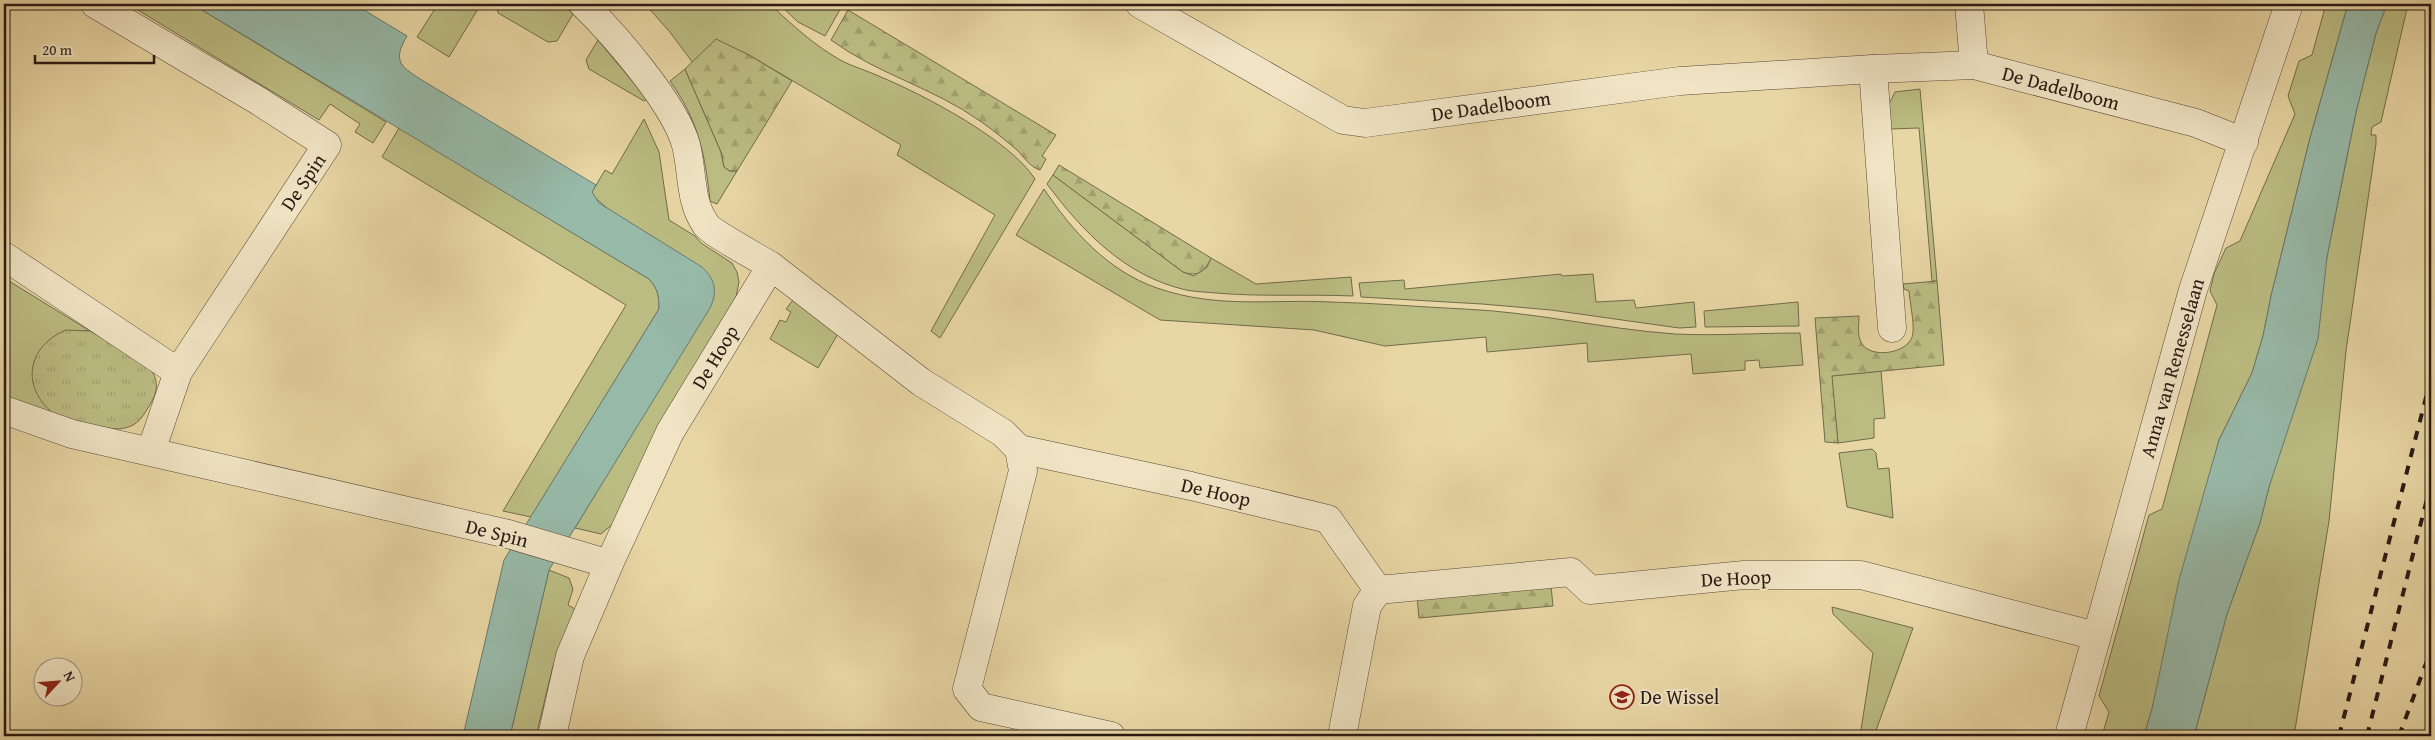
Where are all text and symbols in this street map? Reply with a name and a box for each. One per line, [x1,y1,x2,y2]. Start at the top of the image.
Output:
scale bar [35,32,154,64]
text: 20 m [42,39,73,60]
street label: De Dadelboom [1999,58,2124,117]
street label: De Dadelboom [1429,83,1553,128]
street label: De Spin [273,147,332,216]
street label: Anna van Renesselaan [2132,275,2211,461]
street label: De Hoop [684,319,745,394]
street label: De Hoop [1179,469,1254,514]
street label: De Spin [463,511,531,554]
street label: De Hoop [1700,561,1772,594]
north arrow [32,658,82,708]
text: N [59,668,81,685]
place label: De Wissel [1640,682,1720,711]
school or university icon: De Wissel [1609,684,1635,710]

